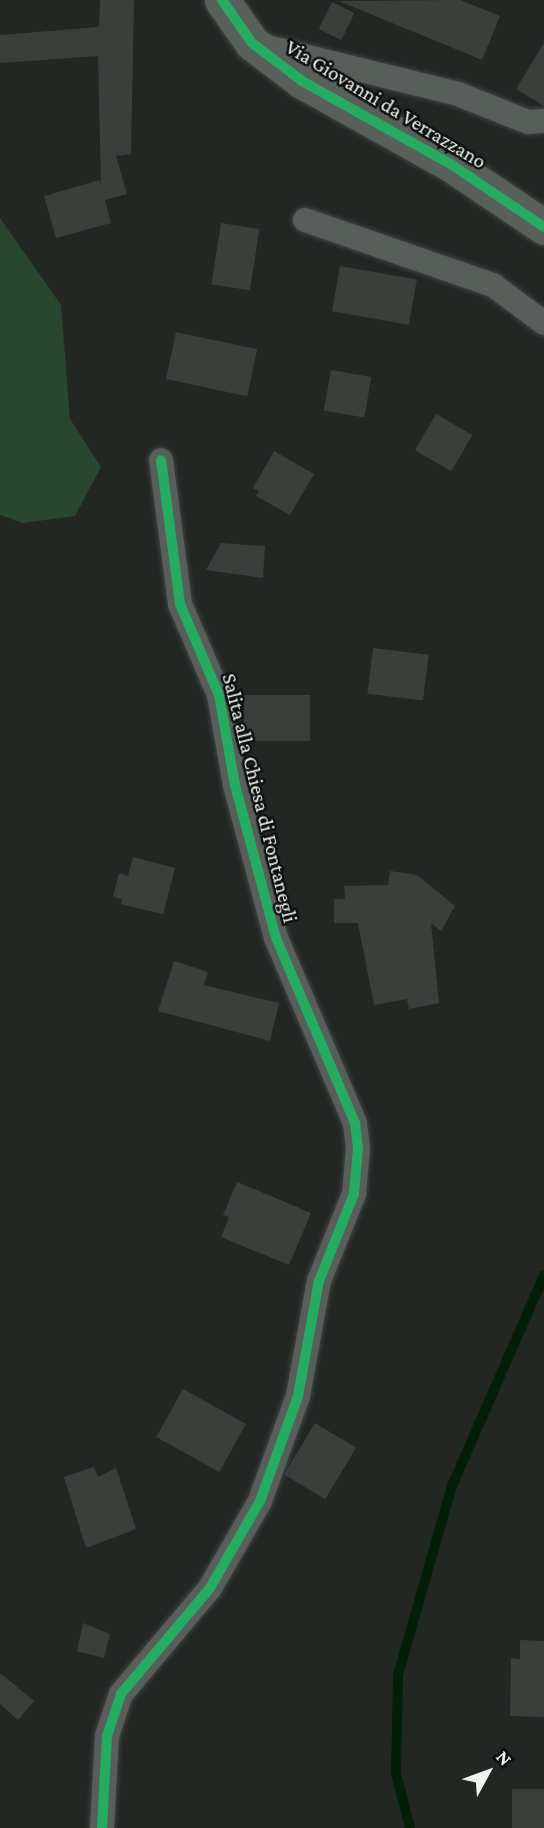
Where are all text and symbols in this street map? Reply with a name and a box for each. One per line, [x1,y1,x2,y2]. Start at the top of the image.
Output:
street label: Via Giovanni da Verrazzano [281,34,491,174]
street label: Salita alla Chiesa di Fontanegli [217,671,303,925]
north arrow [453,1737,523,1807]
text: N [492,1746,516,1770]

